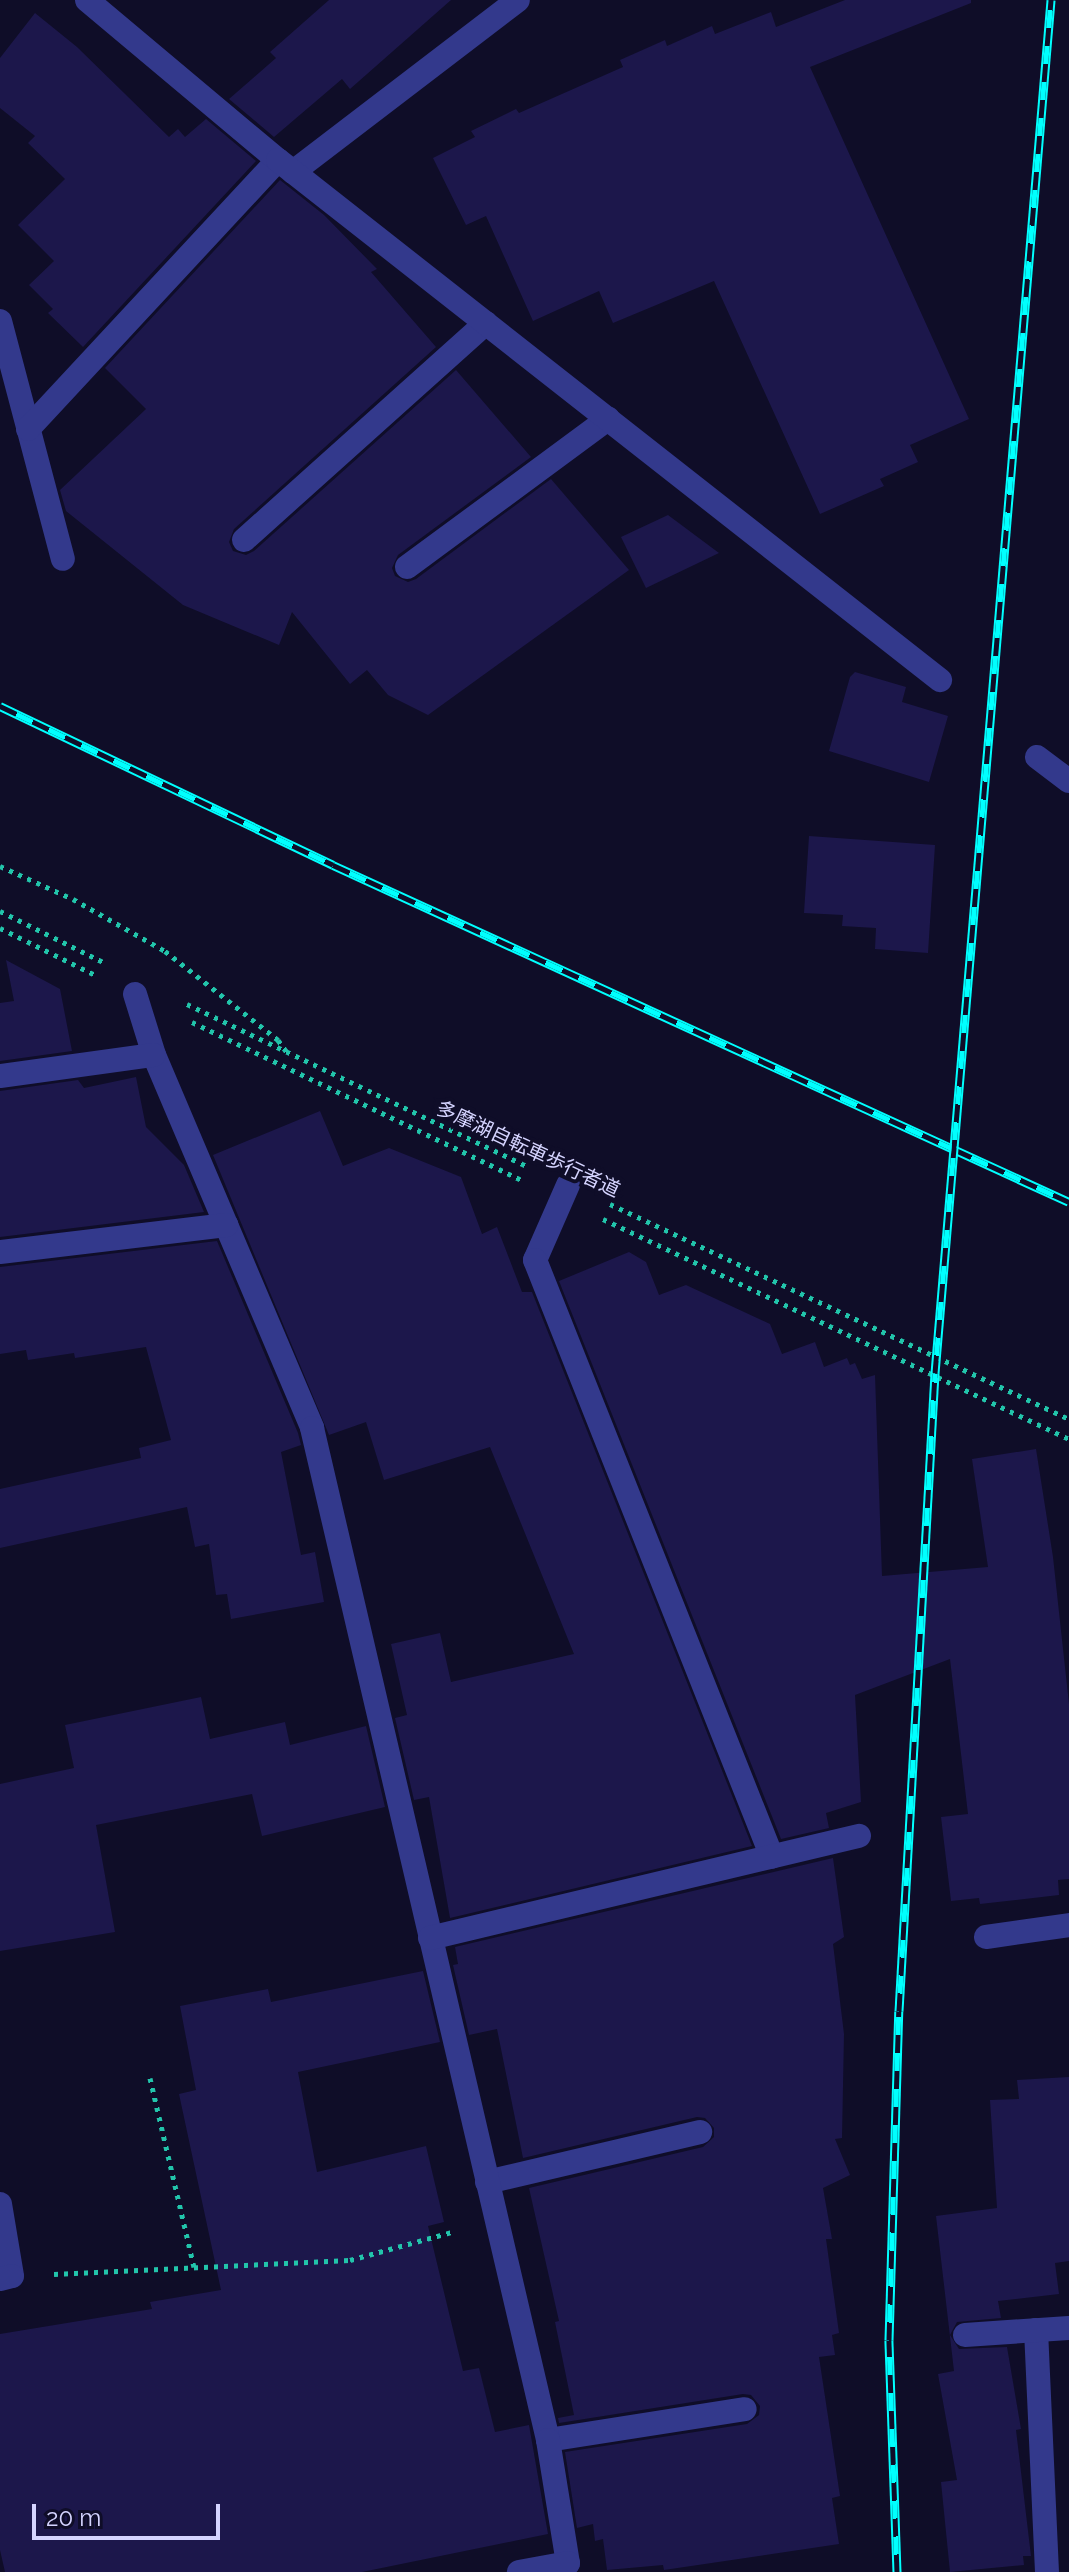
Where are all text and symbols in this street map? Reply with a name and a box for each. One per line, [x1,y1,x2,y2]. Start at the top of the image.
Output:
street label: 多摩湖自転車歩行者道 [432,1096,624,1202]
scale bar [36,2488,224,2538]
text: 20 m [46,2503,101,2532]

